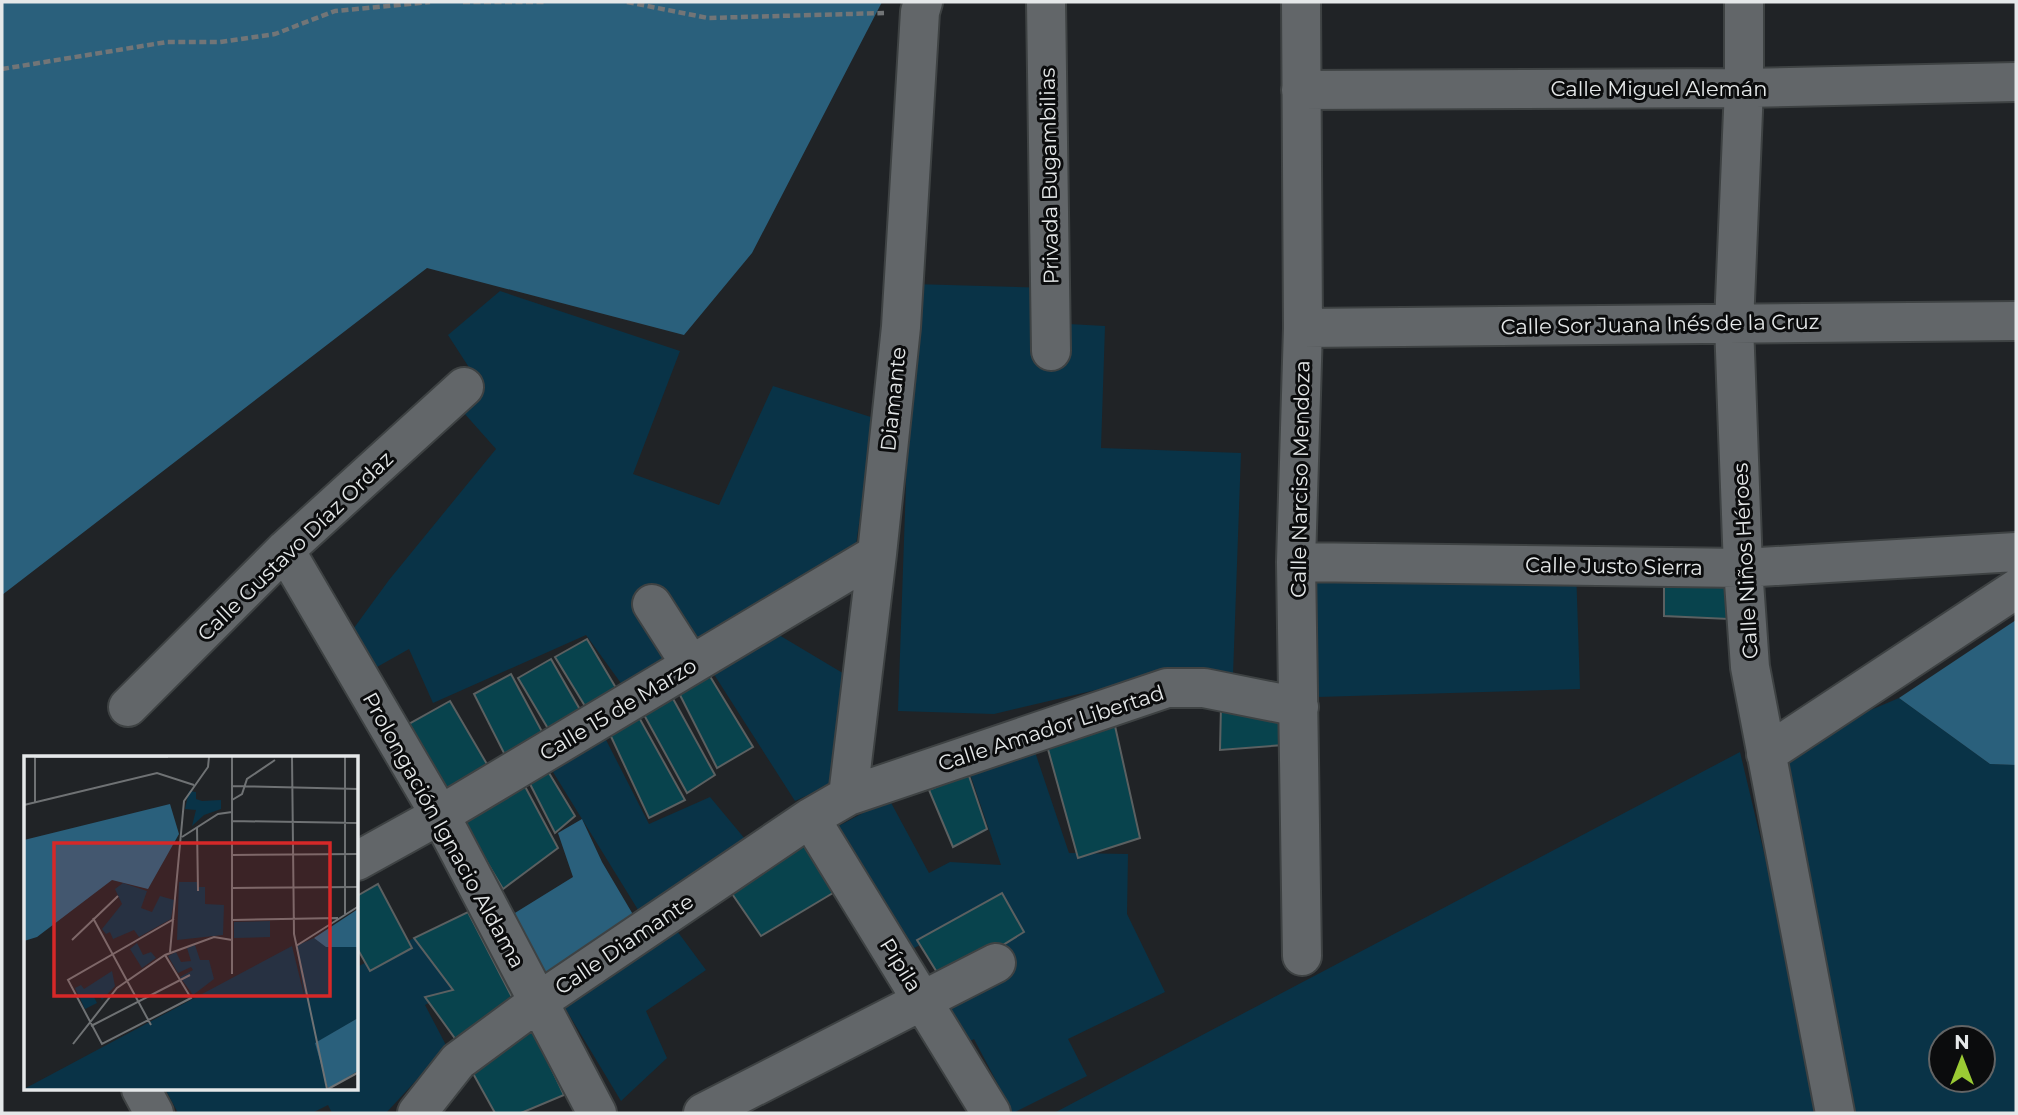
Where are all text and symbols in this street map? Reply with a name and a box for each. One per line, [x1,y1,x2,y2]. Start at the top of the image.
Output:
street label: Privada Bugambilias [1035,67,1063,285]
street label: Calle Miguel Alemán [1551,76,1767,101]
street label: Calle Sor Juana Inés de la Cruz [1500,309,1820,339]
street label: Diamante [875,345,911,453]
street label: Calle Narciso Mendoza [1285,360,1315,598]
street label: Calle Gustavo Díaz Ordaz [192,446,398,646]
street label: Calle Niños Héroes [1727,462,1763,660]
street label: Calle Justo Sierra [1525,552,1703,580]
street label: Calle 15 de Marzo [535,652,701,766]
street label: Calle Amador Libertad [935,680,1167,776]
street label: Prolongación Ignacio Aldama [358,688,530,972]
inset map [24,756,359,1090]
street label: Calle Diamante [550,888,698,1000]
street label: Pípila [875,934,927,996]
north arrow [1927,1024,1997,1094]
text: N [1954,1031,1970,1054]

